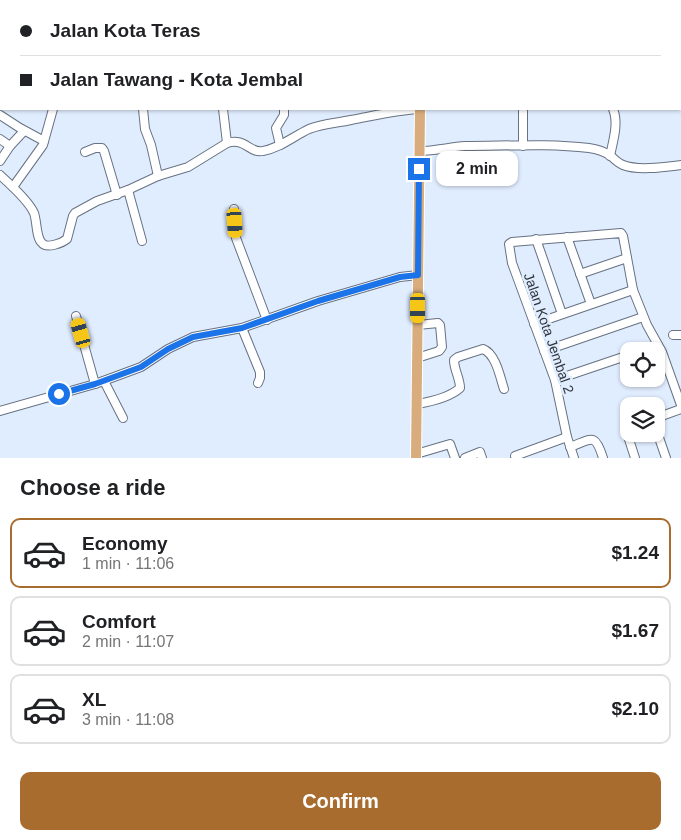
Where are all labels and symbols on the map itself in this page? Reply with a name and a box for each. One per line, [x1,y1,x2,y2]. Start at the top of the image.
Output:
callout: 2 min [436,152,519,186]
route end [408,158,430,180]
car [226,208,243,238]
street label: Jalan Kota Jembal 2 [521,270,577,396]
car [410,293,425,323]
car [69,317,92,349]
route start [48,383,70,405]

